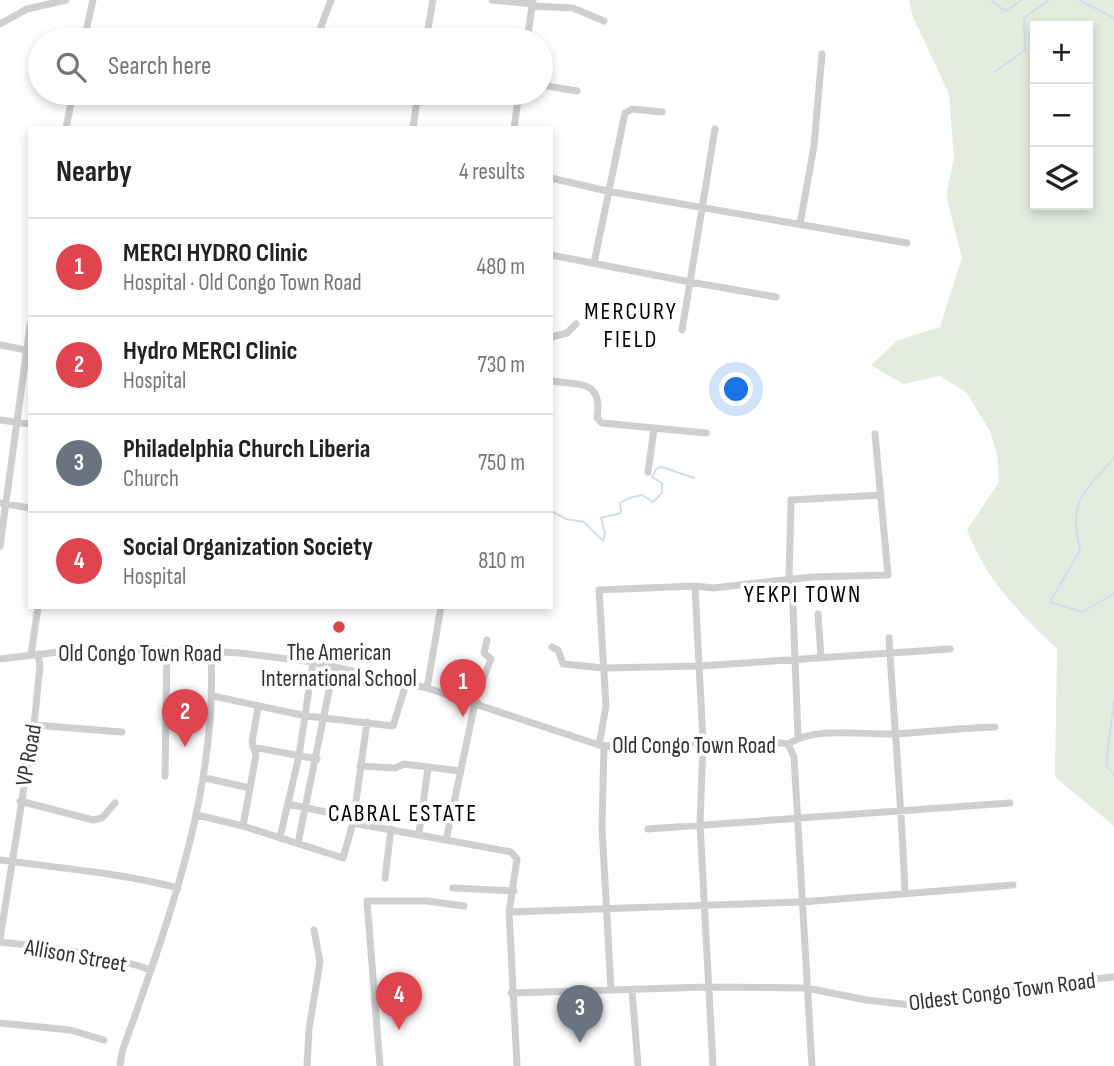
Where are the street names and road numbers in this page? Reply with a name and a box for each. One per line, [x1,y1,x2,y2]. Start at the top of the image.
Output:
street label: Old Congo Town Road [58,640,222,668]
street label: VP Road [10,722,48,788]
street label: Old Congo Town Road [612,732,776,760]
street label: Allison Street [22,933,129,979]
street label: Oldest Congo Town Road [907,967,1097,1017]

